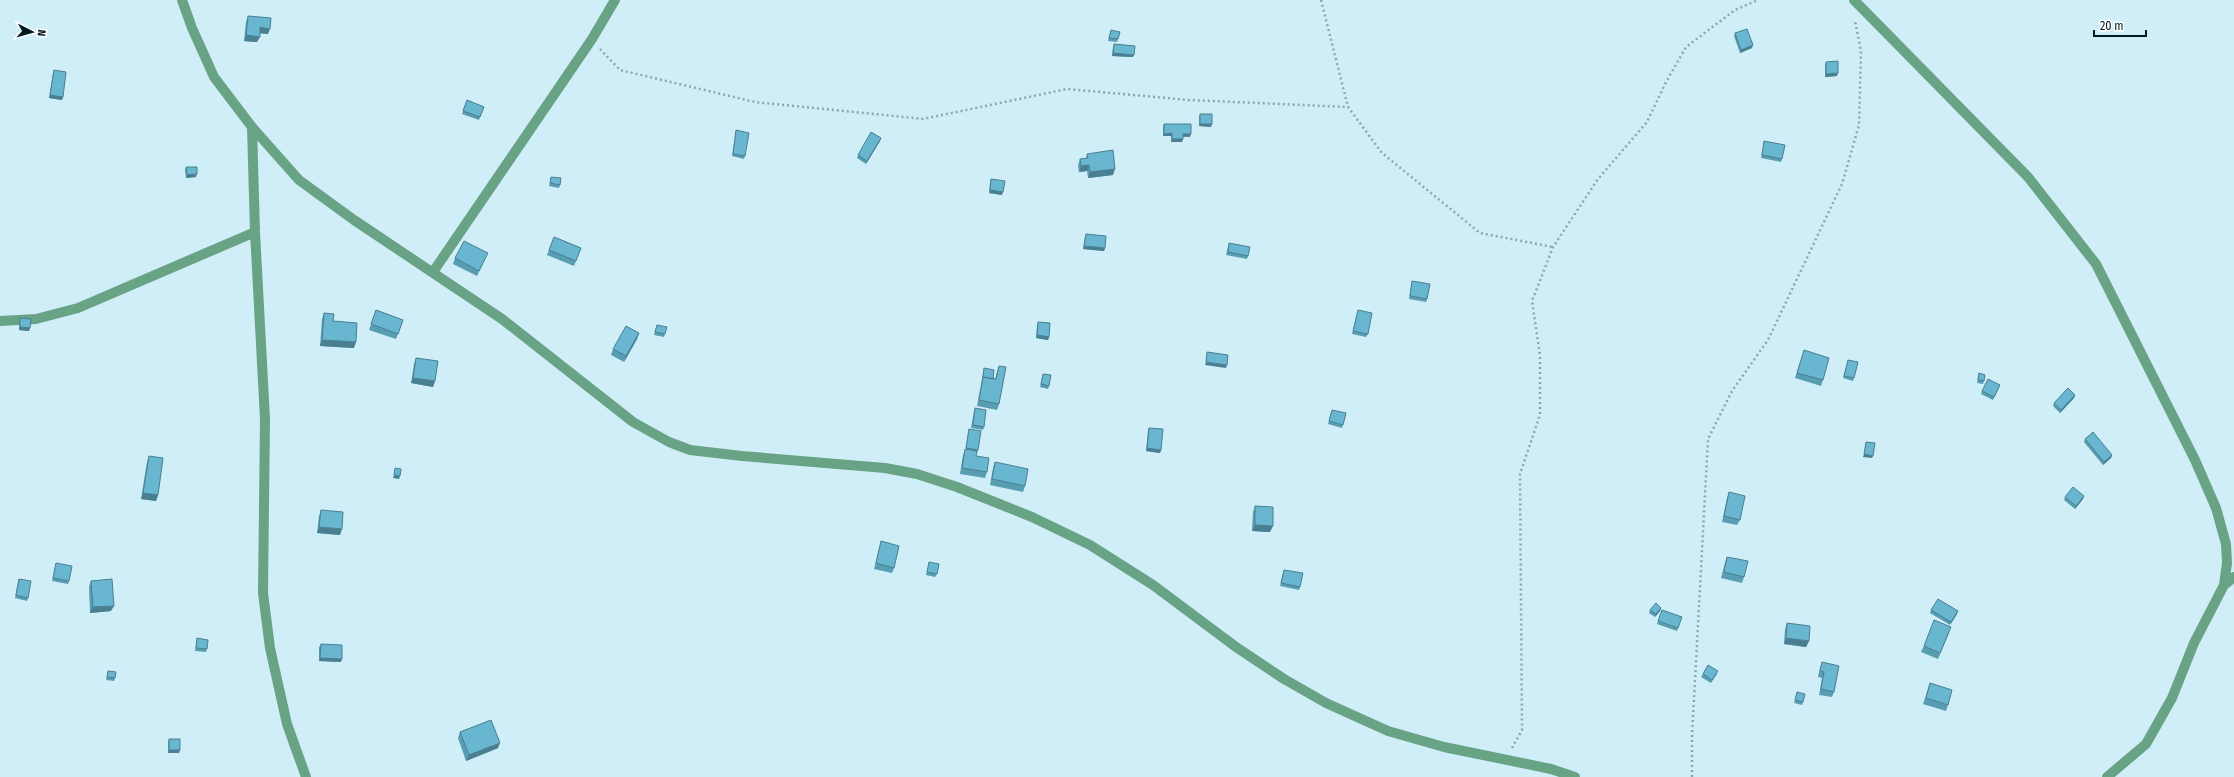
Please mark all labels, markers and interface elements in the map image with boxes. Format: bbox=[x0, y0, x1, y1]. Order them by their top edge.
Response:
north arrow bbox=[12, 12, 52, 52]
scale bar bbox=[2094, 12, 2146, 38]
text: 20 m bbox=[2100, 19, 2124, 33]
text: N bbox=[35, 29, 48, 37]

